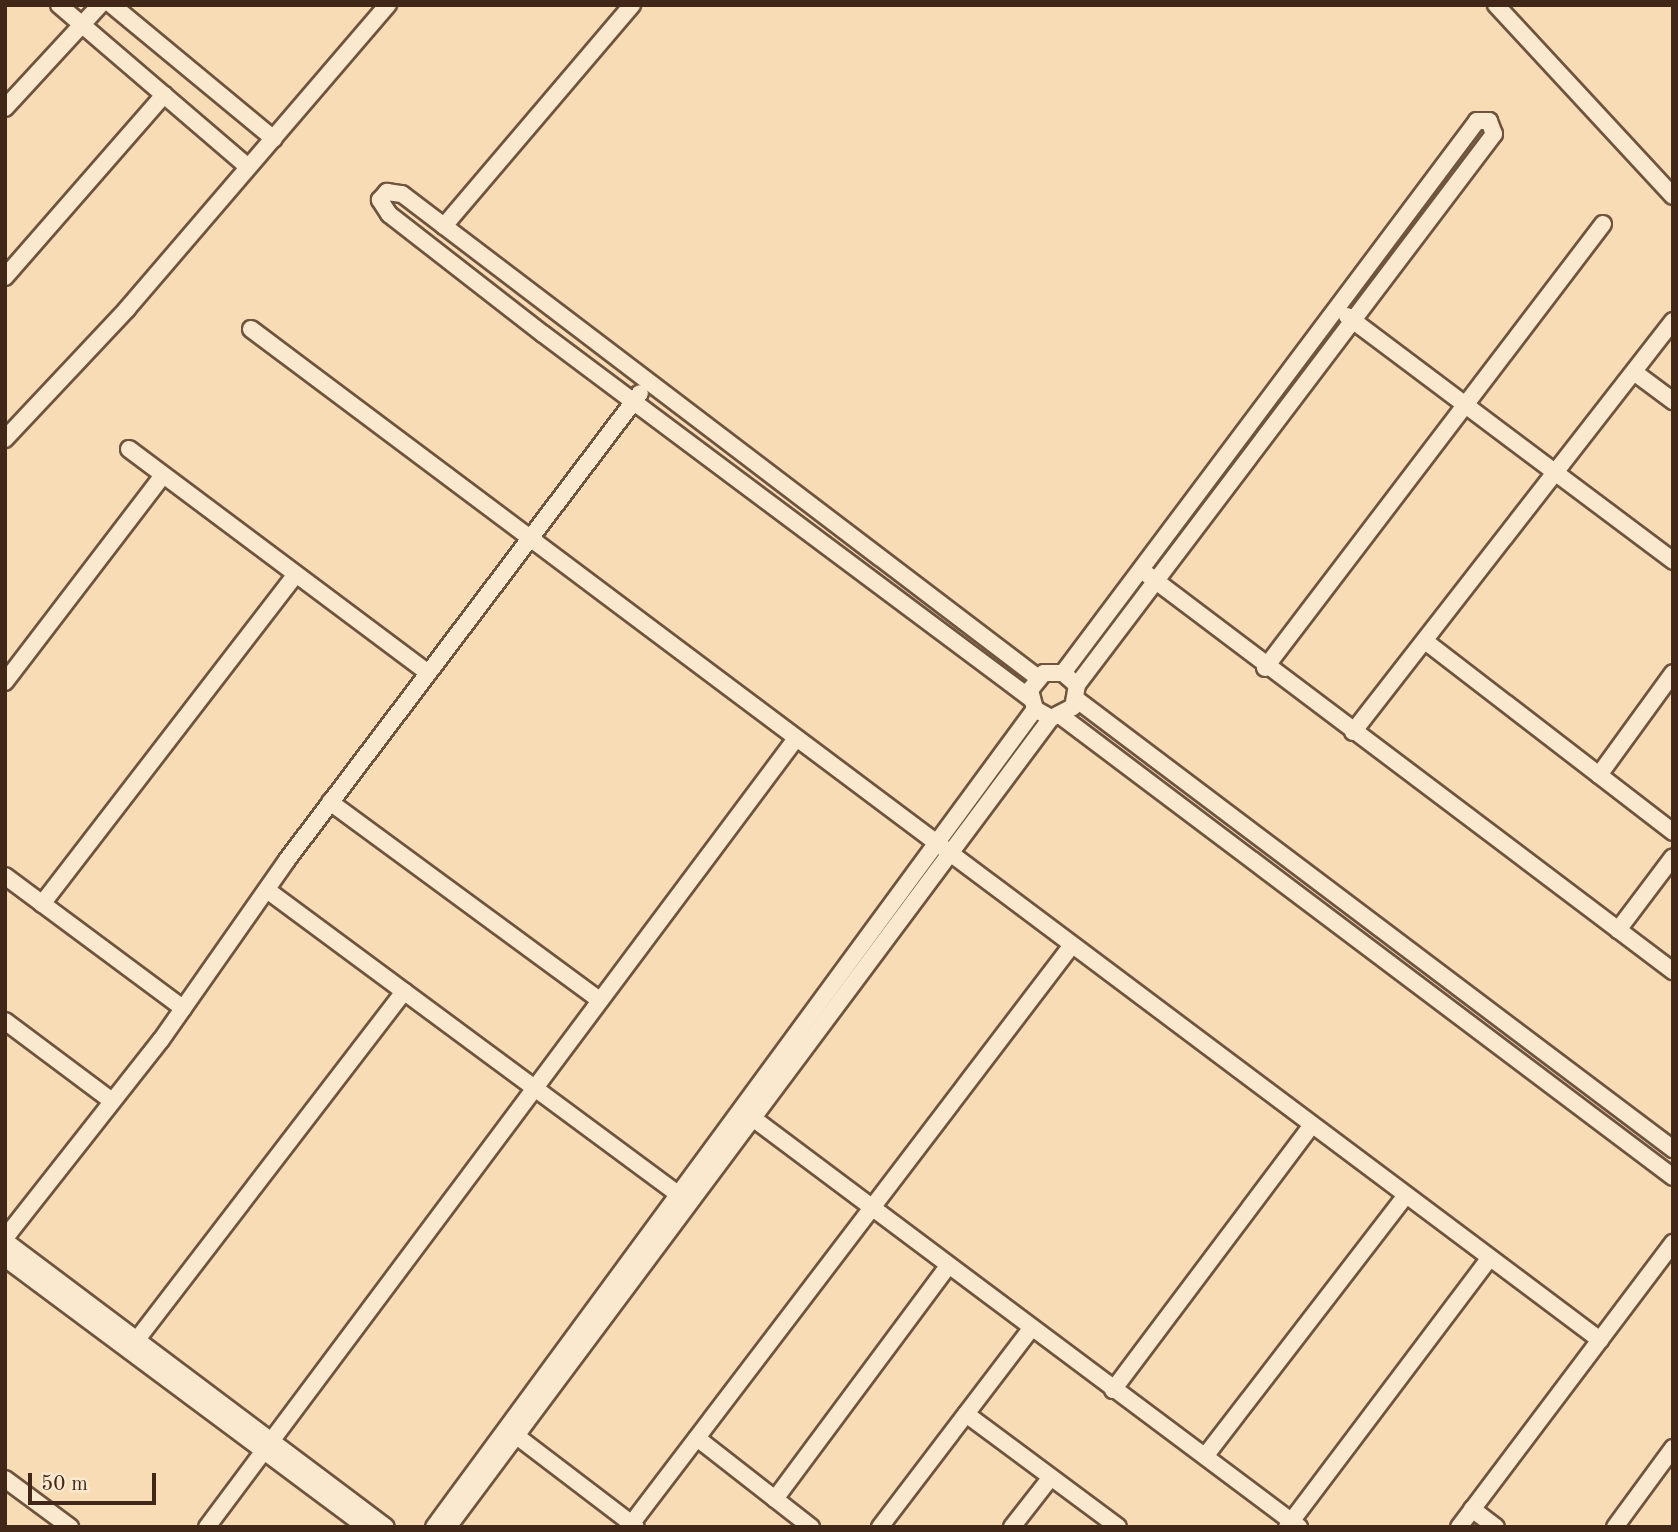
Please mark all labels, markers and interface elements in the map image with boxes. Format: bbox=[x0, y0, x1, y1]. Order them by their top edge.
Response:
scale bar bbox=[32, 1458, 159, 1502]
text: 50 m bbox=[41, 1474, 88, 1495]

